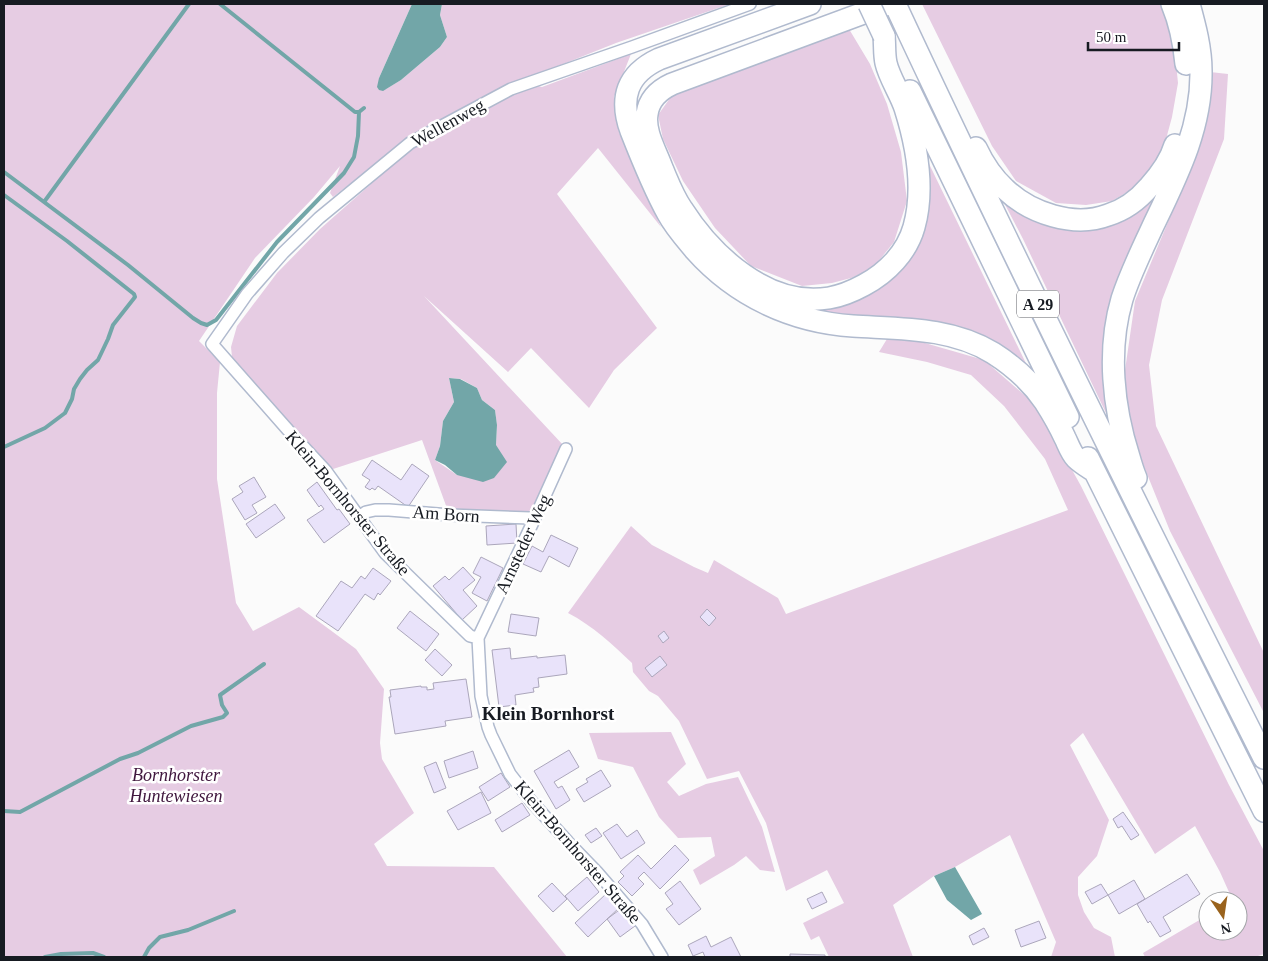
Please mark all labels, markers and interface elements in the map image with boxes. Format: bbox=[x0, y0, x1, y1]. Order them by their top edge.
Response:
scale bar bbox=[1088, 20, 1179, 52]
text: 50 m bbox=[1096, 29, 1127, 45]
street label: Wellenweg bbox=[408, 95, 488, 151]
road number: A 29 bbox=[1017, 290, 1059, 318]
street label: Klein-Bornhorster Straße bbox=[282, 427, 414, 579]
street label: Arnsteder Weg bbox=[491, 491, 555, 597]
street label: Am Born bbox=[412, 502, 480, 526]
district label: Klein Bornhorst bbox=[482, 703, 615, 724]
park label: Bornhorster Huntewiesen bbox=[129, 765, 222, 806]
street label: Klein-Bornhorster Straße bbox=[511, 777, 645, 927]
north arrow bbox=[1198, 891, 1248, 941]
text: N bbox=[1219, 920, 1232, 937]

